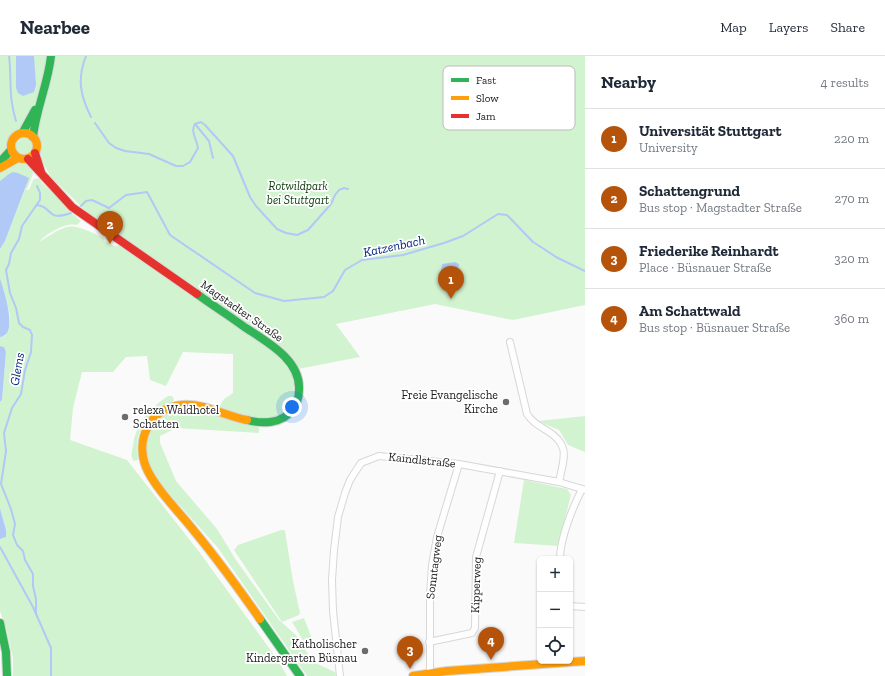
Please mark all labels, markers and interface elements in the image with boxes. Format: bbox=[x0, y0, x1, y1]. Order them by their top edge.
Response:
text: Nearbee bbox=[20, 16, 90, 39]
text: Map bbox=[720, 19, 747, 36]
text: Layers bbox=[769, 19, 808, 36]
text: Share bbox=[830, 19, 865, 36]
legend bbox=[443, 66, 575, 130]
text: Nearby bbox=[601, 72, 656, 92]
text: Fast bbox=[476, 74, 497, 87]
text: 4 results bbox=[821, 75, 869, 90]
text: Slow bbox=[476, 92, 499, 105]
text: Jam bbox=[476, 110, 496, 123]
text: Universität Stuttgart bbox=[639, 122, 782, 140]
text: 1 bbox=[611, 131, 617, 146]
text: 220 m bbox=[834, 131, 869, 146]
text: University bbox=[639, 140, 698, 155]
park label: Rotwildpark bei Stuttgart bbox=[267, 179, 329, 207]
text: Schattengrund bbox=[639, 182, 740, 200]
text: 2 bbox=[611, 191, 617, 206]
text: 270 m bbox=[835, 191, 869, 206]
text: Bus stop · Magstadter Straße bbox=[639, 200, 802, 215]
pin: 2 bbox=[97, 211, 123, 244]
water label: Katzenbach bbox=[362, 232, 427, 260]
text: Friederike Reinhardt bbox=[639, 242, 779, 260]
text: 3 bbox=[611, 251, 617, 266]
text: 320 m bbox=[834, 251, 869, 266]
text: Place · Büsnauer Straße bbox=[639, 260, 771, 275]
pin: 1 bbox=[438, 266, 464, 299]
street label: Magstadter Straße bbox=[198, 277, 286, 345]
text: Am Schattwald bbox=[639, 302, 741, 320]
text: 4 bbox=[610, 311, 618, 326]
text: 360 m bbox=[834, 311, 869, 326]
text: Bus stop · Büsnauer Straße bbox=[639, 320, 790, 335]
water label: Glems bbox=[7, 351, 27, 387]
place label: Freie Evangelische Kirche bbox=[401, 388, 498, 416]
your location bbox=[282, 397, 302, 417]
marker: Freie Evangelische Kirche bbox=[501, 397, 511, 407]
place label: relexa Waldhotel Schatten bbox=[133, 403, 219, 431]
marker: relexa Waldhotel Schatten bbox=[120, 412, 130, 422]
street label: Kaindlstraße bbox=[388, 450, 457, 471]
street label: Sonntagweg bbox=[423, 534, 445, 600]
street label: Kipperweg bbox=[468, 556, 484, 613]
map controls bbox=[537, 556, 573, 664]
button: + bbox=[537, 556, 573, 592]
button: − bbox=[537, 592, 573, 628]
pin: 4 bbox=[478, 627, 504, 660]
button: locate bbox=[537, 628, 573, 664]
pin: 3 bbox=[397, 636, 423, 669]
place label: Katholischer Kindergarten Büsnau bbox=[246, 637, 357, 665]
marker: Katholischer Kindergarten Büsnau bbox=[360, 646, 370, 656]

